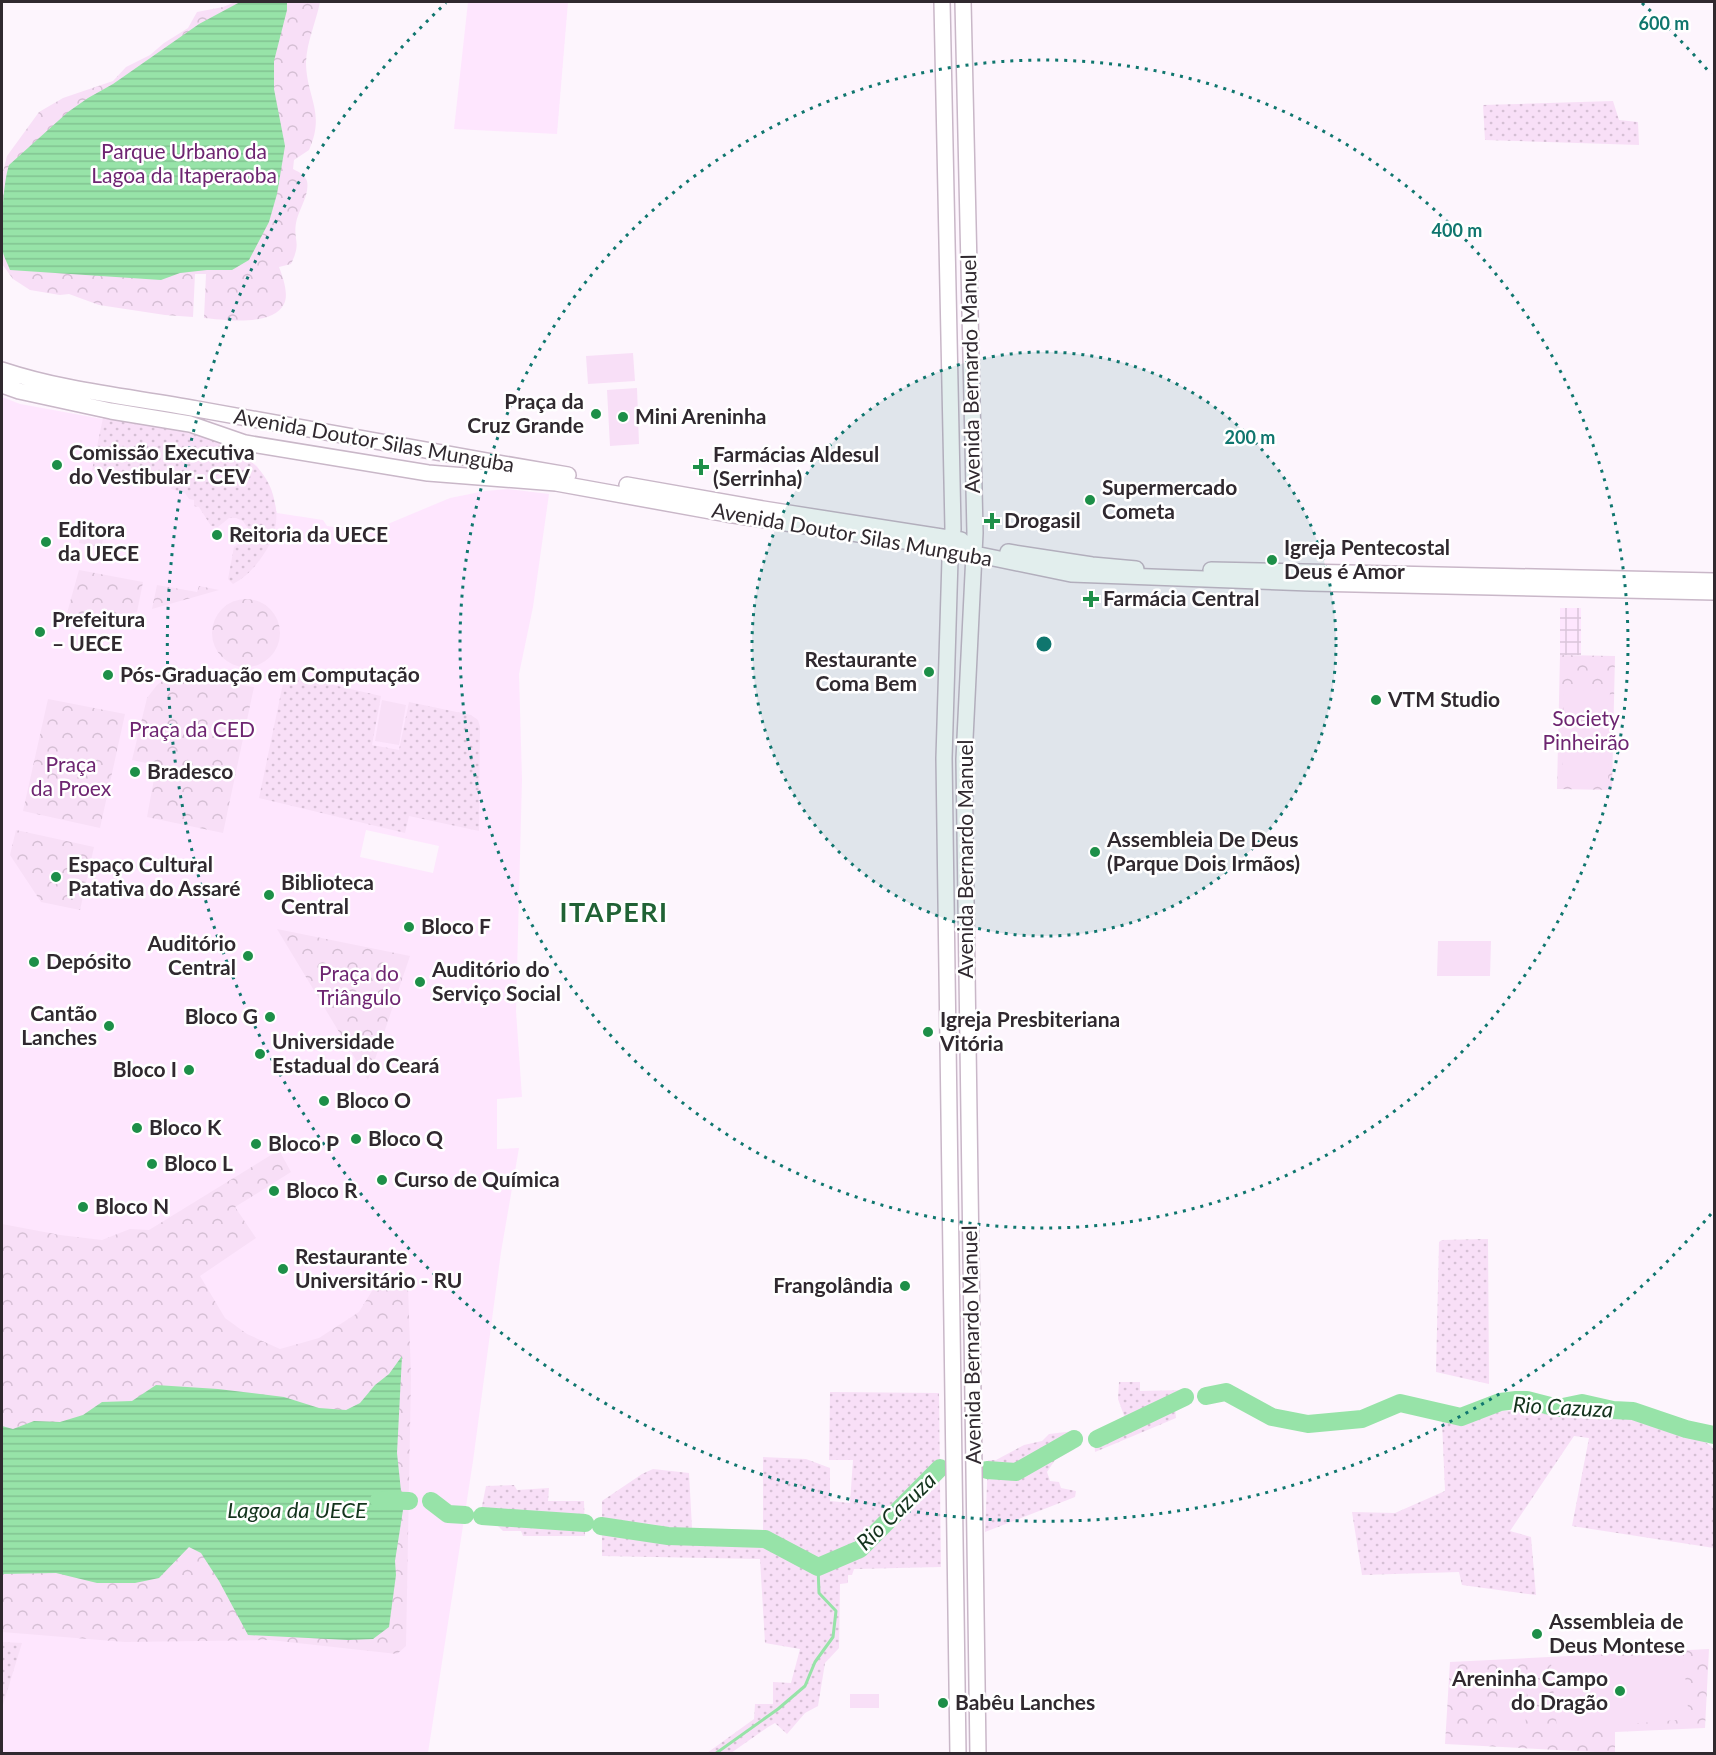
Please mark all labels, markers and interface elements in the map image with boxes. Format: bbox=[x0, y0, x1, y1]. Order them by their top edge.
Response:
text: 600 m bbox=[1639, 12, 1689, 34]
park label: Parque Urbano da Lagoa da Itaperaoba bbox=[91, 138, 277, 187]
text: 400 m bbox=[1432, 219, 1482, 241]
street label: Avenida Bernardo Manuel bbox=[955, 254, 984, 494]
place label: Praça da Cruz Grande bbox=[467, 388, 584, 437]
street label: Avenida Doutor Silas Munguba bbox=[232, 403, 517, 477]
place label: Mini Areninha bbox=[635, 403, 766, 428]
marker: Praça da Cruz Grande bbox=[589, 407, 603, 421]
marker: Mini Areninha bbox=[616, 410, 630, 424]
text: 200 m bbox=[1225, 426, 1275, 448]
place label: Comissão Executiva do Vestibular - CEV bbox=[69, 439, 255, 488]
place label: Farmácias Aldesul (Serrinha) bbox=[713, 441, 879, 490]
marker: Comissão Executiva do Vestibular - CEV bbox=[50, 458, 64, 472]
marker: Farmácias Aldesul (Serrinha) bbox=[694, 460, 708, 474]
place label: Supermercado Cometa bbox=[1102, 474, 1237, 523]
marker: Supermercado Cometa bbox=[1083, 493, 1097, 507]
street label: Avenida Doutor Silas Munguba bbox=[710, 497, 995, 571]
place label: Drogasil bbox=[1004, 507, 1081, 532]
marker: Drogasil bbox=[985, 514, 999, 528]
place label: Editora da UECE bbox=[58, 516, 139, 565]
place label: Reitoria da UECE bbox=[229, 521, 388, 546]
marker: Reitoria da UECE bbox=[210, 528, 224, 542]
place label: Igreja Pentecostal Deus é Amor bbox=[1284, 534, 1450, 583]
marker: Editora da UECE bbox=[39, 535, 53, 549]
marker: Igreja Pentecostal Deus é Amor bbox=[1265, 553, 1279, 567]
place label: Farmácia Central bbox=[1103, 585, 1259, 610]
marker: Farmácia Central bbox=[1084, 592, 1098, 606]
place label: Prefeitura – UECE bbox=[52, 606, 145, 655]
marker: Prefeitura – UECE bbox=[33, 625, 47, 639]
centre of rings bbox=[1034, 634, 1054, 654]
place label: Restaurante Coma Bem bbox=[804, 646, 917, 695]
place label: Pós-Graduação em Computação bbox=[120, 661, 420, 686]
marker: Restaurante Coma Bem bbox=[922, 665, 936, 679]
marker: Pós-Graduação em Computação bbox=[101, 668, 115, 682]
place label: VTM Studio bbox=[1387, 686, 1500, 711]
marker: VTM Studio bbox=[1369, 693, 1383, 707]
park label: Society Pinheirão bbox=[1543, 705, 1630, 754]
park label: Praça da CED bbox=[129, 716, 255, 741]
street label: Avenida Bernardo Manuel bbox=[952, 739, 977, 979]
park label: Praça da Proex bbox=[31, 751, 112, 800]
place label: Bradesco bbox=[147, 758, 233, 783]
marker: Bradesco bbox=[128, 765, 142, 779]
place label: Assembleia De Deus (Parque Dois Irmãos) bbox=[1106, 826, 1300, 875]
marker: Assembleia De Deus (Parque Dois Irmãos) bbox=[1088, 845, 1102, 859]
place label: Espaço Cultural Patativa do Assaré bbox=[68, 851, 240, 900]
place label: Biblioteca Central bbox=[281, 869, 374, 918]
marker: Espaço Cultural Patativa do Assaré bbox=[49, 870, 63, 884]
marker: Biblioteca Central bbox=[262, 888, 276, 902]
district label: ITAPERI bbox=[559, 895, 669, 928]
place label: Bloco F bbox=[421, 913, 491, 938]
marker: Bloco F bbox=[402, 920, 416, 934]
place label: Auditório Central bbox=[147, 930, 236, 979]
place label: Depósito bbox=[46, 948, 131, 973]
marker: Auditório Central bbox=[241, 949, 255, 963]
marker: Depósito bbox=[27, 955, 41, 969]
place label: Auditório do Serviço Social bbox=[431, 956, 561, 1005]
park label: Praça do Triângulo bbox=[317, 960, 401, 1009]
marker: Auditório do Serviço Social bbox=[413, 975, 427, 989]
place label: Cantão Lanches bbox=[21, 1000, 97, 1049]
place label: Bloco G bbox=[185, 1003, 258, 1028]
place label: Igreja Presbiteriana Vitória bbox=[939, 1006, 1120, 1055]
marker: Bloco G bbox=[263, 1010, 277, 1024]
marker: Cantão Lanches bbox=[102, 1019, 116, 1033]
marker: Igreja Presbiteriana Vitória bbox=[921, 1025, 935, 1039]
place label: Universidade Estadual do Ceará bbox=[272, 1028, 439, 1077]
marker: Universidade Estadual do Ceará bbox=[253, 1047, 267, 1061]
place label: Bloco I bbox=[113, 1056, 177, 1081]
marker: Bloco I bbox=[182, 1063, 196, 1077]
place label: Bloco O bbox=[336, 1087, 411, 1112]
marker: Bloco O bbox=[317, 1094, 331, 1108]
place label: Bloco K bbox=[149, 1114, 222, 1139]
marker: Bloco K bbox=[130, 1121, 144, 1135]
place label: Bloco Q bbox=[368, 1125, 443, 1150]
place label: Bloco P bbox=[268, 1130, 339, 1155]
marker: Bloco Q bbox=[349, 1132, 363, 1146]
marker: Bloco P bbox=[249, 1137, 263, 1151]
place label: Bloco L bbox=[164, 1150, 233, 1175]
marker: Bloco L bbox=[145, 1157, 159, 1171]
place label: Curso de Química bbox=[394, 1166, 560, 1191]
marker: Curso de Química bbox=[375, 1173, 389, 1187]
place label: Bloco R bbox=[286, 1177, 358, 1202]
marker: Bloco R bbox=[267, 1184, 281, 1198]
place label: Bloco N bbox=[95, 1193, 169, 1218]
marker: Bloco N bbox=[76, 1200, 90, 1214]
street label: Avenida Bernardo Manuel bbox=[956, 1225, 985, 1465]
place label: Restaurante Universitário - RU bbox=[295, 1243, 462, 1292]
marker: Restaurante Universitário - RU bbox=[276, 1262, 290, 1276]
place label: Frangolândia bbox=[773, 1272, 893, 1297]
marker: Frangolândia bbox=[898, 1279, 912, 1293]
water label: Rio Cazuza bbox=[1512, 1390, 1614, 1423]
water label: Rio Cazuza bbox=[850, 1466, 941, 1555]
water label: Lagoa da UECE bbox=[227, 1496, 367, 1523]
place label: Assembleia de Deus Montese bbox=[1548, 1608, 1685, 1657]
marker: Assembleia de Deus Montese bbox=[1530, 1627, 1544, 1641]
place label: Areninha Campo do Dragão bbox=[1451, 1665, 1608, 1714]
marker: Areninha Campo do Dragão bbox=[1613, 1684, 1627, 1698]
place label: Babêu Lanches bbox=[955, 1689, 1095, 1714]
marker: Babêu Lanches bbox=[936, 1696, 950, 1710]

